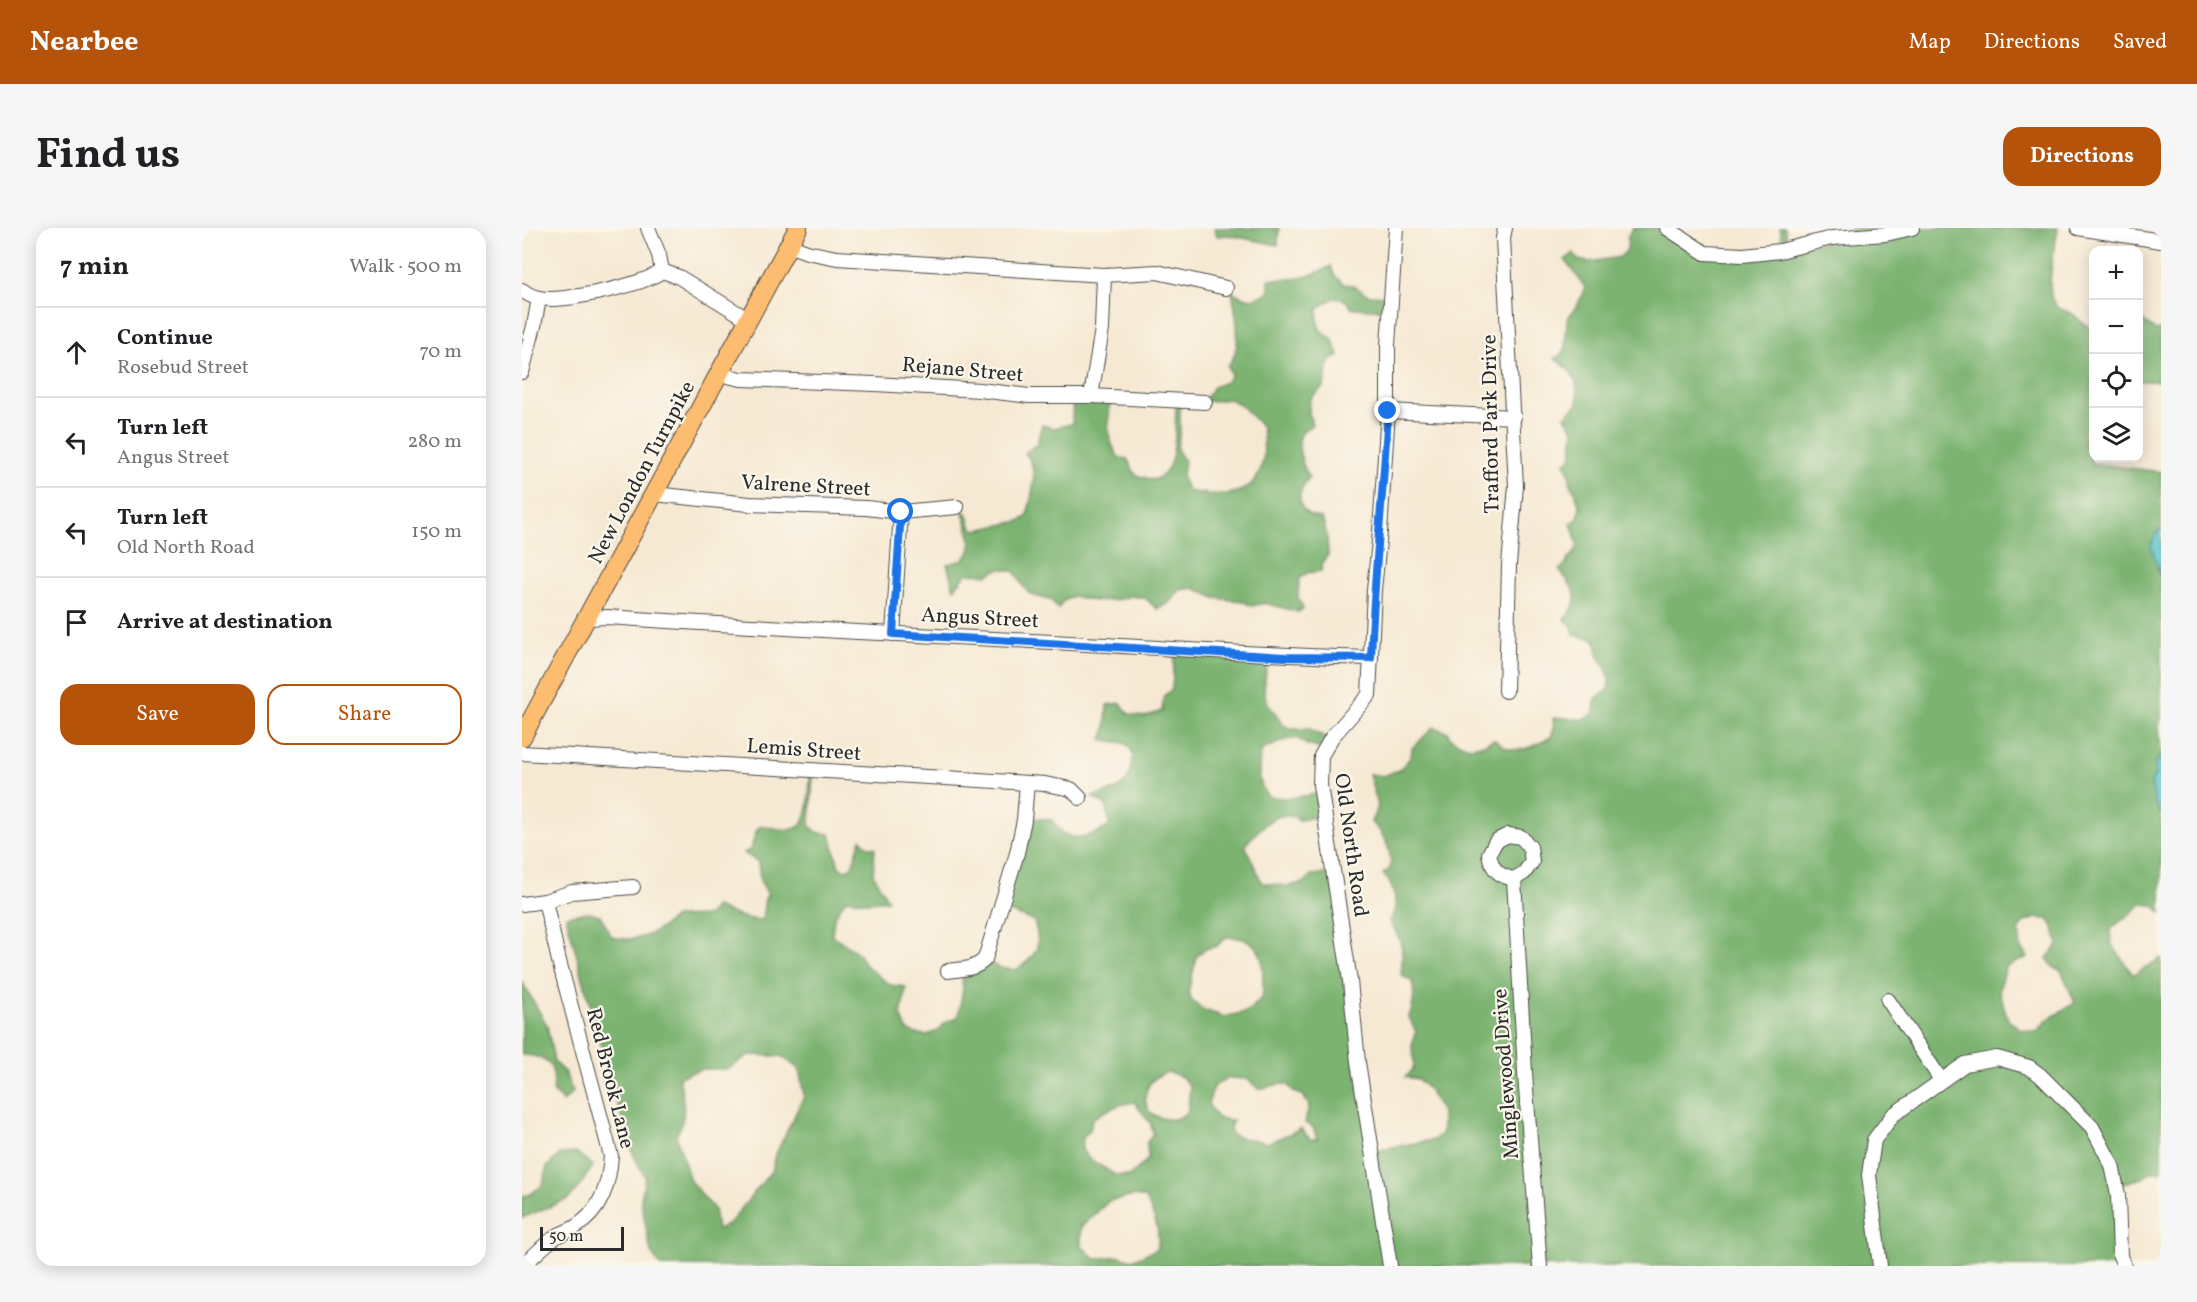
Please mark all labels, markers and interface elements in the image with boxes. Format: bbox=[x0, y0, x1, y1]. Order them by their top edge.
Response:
text: Nearbee bbox=[30, 23, 139, 62]
text: Map bbox=[1909, 28, 1951, 57]
text: Directions bbox=[1984, 28, 2080, 57]
text: Saved bbox=[2113, 28, 2167, 57]
text: Find us bbox=[36, 127, 180, 186]
button: Directions bbox=[2003, 127, 2161, 186]
map controls bbox=[2089, 246, 2143, 462]
button: + bbox=[2089, 246, 2143, 300]
text: 7 min bbox=[60, 249, 129, 285]
text: Walk · 500 m bbox=[349, 253, 462, 281]
button: − bbox=[2089, 300, 2143, 354]
text: Continue bbox=[117, 323, 213, 354]
street label: Trafford Park Drive bbox=[1475, 334, 1508, 514]
icon: ahead bbox=[60, 336, 93, 369]
text: 70 m bbox=[419, 338, 462, 366]
street label: Rejane Street bbox=[901, 351, 1025, 390]
text: Rosebud Street bbox=[117, 354, 249, 382]
button: locate bbox=[2089, 354, 2143, 408]
street label: New London Turnpike bbox=[582, 376, 703, 569]
route end bbox=[1374, 397, 1400, 423]
button: layers bbox=[2089, 408, 2143, 462]
text: Turn left bbox=[117, 413, 208, 444]
icon: left bbox=[60, 426, 93, 459]
text: 280 m bbox=[407, 428, 462, 456]
text: Angus Street bbox=[117, 444, 230, 472]
street label: Valrene Street bbox=[740, 469, 871, 504]
route start bbox=[887, 498, 913, 524]
text: Turn left bbox=[117, 503, 208, 534]
icon: left bbox=[60, 516, 93, 549]
text: 150 m bbox=[411, 518, 462, 546]
text: Old North Road bbox=[117, 534, 255, 562]
street label: Angus Street bbox=[920, 601, 1040, 636]
icon: arrive bbox=[60, 606, 93, 639]
text: Arrive at destination bbox=[117, 607, 333, 638]
button: Save bbox=[60, 684, 255, 745]
button: Share bbox=[267, 684, 462, 745]
street label: Lemis Street bbox=[746, 732, 862, 769]
street label: Old North Road bbox=[1326, 772, 1375, 919]
street label: Minglewood Drive bbox=[1486, 988, 1527, 1160]
street label: Red Brook Lane bbox=[578, 1005, 641, 1152]
scale bar bbox=[540, 1224, 624, 1252]
text: 50 m bbox=[549, 1226, 583, 1248]

